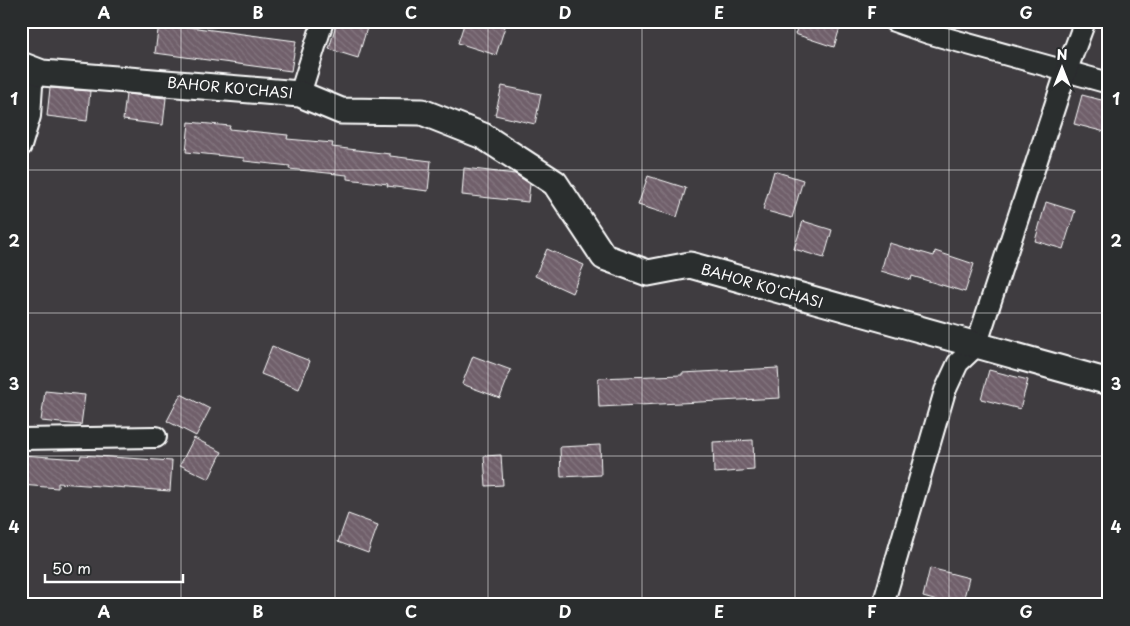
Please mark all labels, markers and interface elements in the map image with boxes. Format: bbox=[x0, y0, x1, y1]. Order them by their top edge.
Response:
text: A bbox=[98, 0, 111, 24]
text: B bbox=[253, 0, 264, 24]
text: C bbox=[405, 0, 417, 24]
text: D bbox=[559, 0, 571, 24]
text: E bbox=[714, 0, 724, 24]
text: F bbox=[867, 0, 877, 24]
text: G bbox=[1019, 0, 1033, 24]
north arrow bbox=[1038, 42, 1088, 92]
text: N bbox=[1056, 44, 1068, 65]
street label: BAHOR KO'CHASI bbox=[166, 72, 294, 103]
text: 1 bbox=[10, 86, 18, 110]
text: 1 bbox=[1112, 86, 1120, 110]
text: 2 bbox=[8, 228, 20, 252]
text: 2 bbox=[1110, 228, 1122, 252]
street label: BAHOR KO'CHASI bbox=[699, 258, 826, 313]
text: 3 bbox=[9, 371, 19, 395]
text: 3 bbox=[1111, 371, 1121, 395]
text: 4 bbox=[9, 514, 20, 538]
text: 4 bbox=[1111, 514, 1122, 538]
scale bar bbox=[45, 551, 182, 583]
text: 50 m bbox=[52, 556, 91, 579]
text: A bbox=[98, 599, 111, 623]
text: B bbox=[253, 599, 264, 623]
text: C bbox=[405, 599, 417, 623]
text: D bbox=[559, 599, 571, 623]
text: E bbox=[714, 599, 724, 623]
text: F bbox=[867, 599, 877, 623]
text: G bbox=[1019, 599, 1033, 623]

